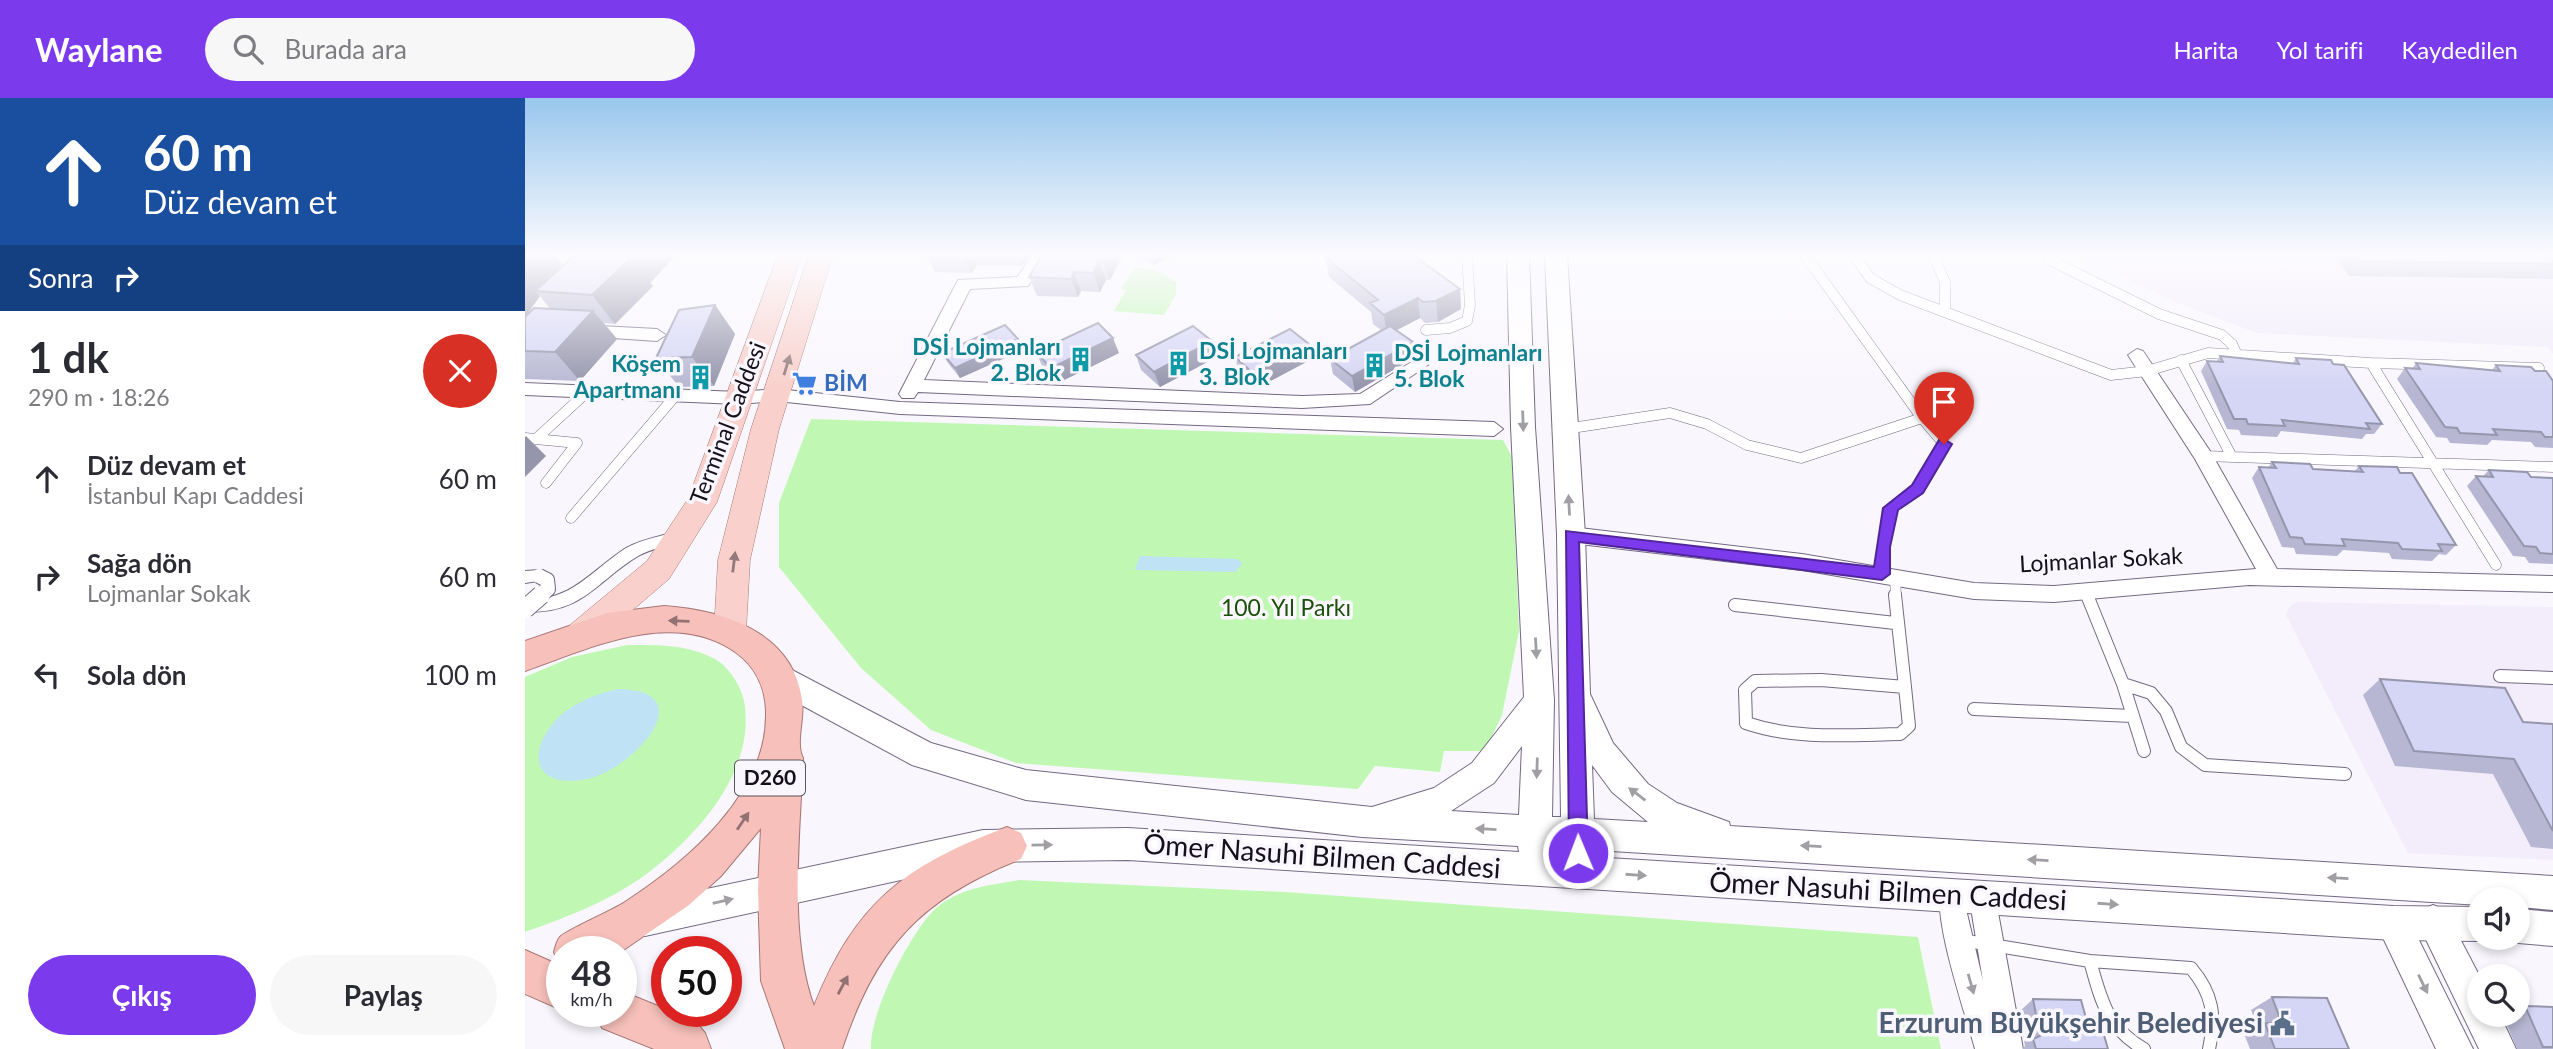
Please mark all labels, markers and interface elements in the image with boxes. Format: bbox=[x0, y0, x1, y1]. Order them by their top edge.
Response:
search box bbox=[205, 18, 695, 81]
text: Waylane bbox=[35, 29, 163, 69]
icon: search bbox=[229, 30, 267, 68]
text: Burada ara bbox=[285, 33, 407, 65]
text: Harita bbox=[2174, 35, 2238, 64]
text: Yol tarifi bbox=[2276, 35, 2363, 64]
text: Kaydedilen bbox=[2401, 35, 2518, 64]
text: 60 m bbox=[143, 123, 253, 181]
icon: ahead bbox=[28, 126, 119, 217]
text: Düz devam et bbox=[143, 182, 337, 221]
icon: right bbox=[107, 259, 145, 297]
text: Sonra bbox=[28, 262, 93, 294]
text: 1 dk bbox=[28, 332, 109, 382]
place label: DSİ Lojmanları 2. Blok bbox=[912, 332, 1062, 386]
button: close bbox=[423, 334, 497, 408]
place label: DSİ Lojmanları 3. Blok bbox=[1199, 336, 1348, 390]
street label: Terminal Caddesi bbox=[683, 338, 771, 508]
place label: DSİ Lojmanları 5. Blok bbox=[1394, 338, 1543, 392]
building icon: DSİ Lojmanları 2. Blok bbox=[1067, 346, 1095, 374]
place label: Köşem Apartmanı bbox=[572, 349, 681, 403]
building icon: DSİ Lojmanları 3. Blok bbox=[1165, 350, 1193, 378]
building icon: DSİ Lojmanları 5. Blok bbox=[1360, 352, 1388, 380]
one-way arrow bbox=[782, 354, 793, 375]
building icon: Köşem Apartmanı bbox=[687, 363, 715, 391]
place label: BİM bbox=[824, 368, 868, 396]
supermarket icon: BİM bbox=[790, 369, 818, 397]
pin bbox=[1914, 372, 1974, 444]
text: 290 m · 18:26 bbox=[28, 383, 170, 411]
icon: arrive bbox=[1925, 383, 1963, 421]
one-way arrow bbox=[1518, 410, 1529, 432]
text: Düz devam et bbox=[87, 449, 246, 481]
icon: ahead bbox=[28, 460, 66, 498]
text: 60 m bbox=[439, 463, 497, 495]
text: İstanbul Kapı Caddesi bbox=[87, 481, 304, 509]
one-way arrow bbox=[1564, 494, 1575, 516]
street label: Lojmanlar Sokak bbox=[2019, 541, 2184, 577]
text: Sağa dön bbox=[87, 547, 192, 579]
one-way arrow bbox=[729, 551, 740, 573]
icon: right bbox=[28, 558, 66, 596]
text: 60 m bbox=[439, 561, 497, 593]
text: Lojmanlar Sokak bbox=[87, 579, 251, 607]
park label: 100. Yıl Parkı bbox=[1221, 593, 1351, 621]
one-way arrow bbox=[668, 616, 690, 627]
one-way arrow bbox=[1531, 637, 1542, 659]
icon: left bbox=[28, 656, 66, 694]
text: Sola dön bbox=[87, 659, 187, 691]
text: 100 m bbox=[424, 659, 497, 691]
one-way arrow bbox=[1532, 757, 1543, 779]
road number: D260 bbox=[735, 760, 805, 796]
one-way arrow bbox=[1628, 786, 1646, 801]
one-way arrow bbox=[736, 812, 750, 830]
position arrow bbox=[1541, 816, 1615, 890]
one-way arrow bbox=[1474, 823, 1496, 834]
street label: Ömer Nasuhi Bilmen Caddesi bbox=[1142, 826, 1502, 884]
one-way arrow bbox=[1032, 839, 1054, 851]
one-way arrow bbox=[1800, 841, 1822, 852]
one-way arrow bbox=[2027, 854, 2049, 865]
street label: Ömer Nasuhi Bilmen Caddesi bbox=[1708, 864, 2068, 916]
one-way arrow bbox=[1626, 870, 1648, 881]
one-way arrow bbox=[2327, 873, 2349, 884]
map controls bbox=[2467, 887, 2530, 1027]
button: sound bbox=[2467, 887, 2530, 950]
one-way arrow bbox=[712, 895, 734, 906]
one-way arrow bbox=[2097, 899, 2119, 910]
speed limit sign: 50 bbox=[651, 936, 742, 1027]
text: 48 bbox=[571, 951, 612, 993]
button: Çıkış bbox=[28, 955, 256, 1035]
button: Paylaş bbox=[270, 955, 497, 1035]
button: search bbox=[2467, 964, 2530, 1027]
one-way arrow bbox=[1966, 973, 1976, 994]
one-way arrow bbox=[2417, 974, 2428, 994]
one-way arrow bbox=[838, 975, 849, 995]
text: km/h bbox=[570, 988, 613, 1010]
place label: Erzurum Büyükşehir Belediyesi bbox=[1878, 1005, 2263, 1039]
public building icon: Erzurum Büyükşehir Belediyesi bbox=[2269, 1009, 2297, 1037]

